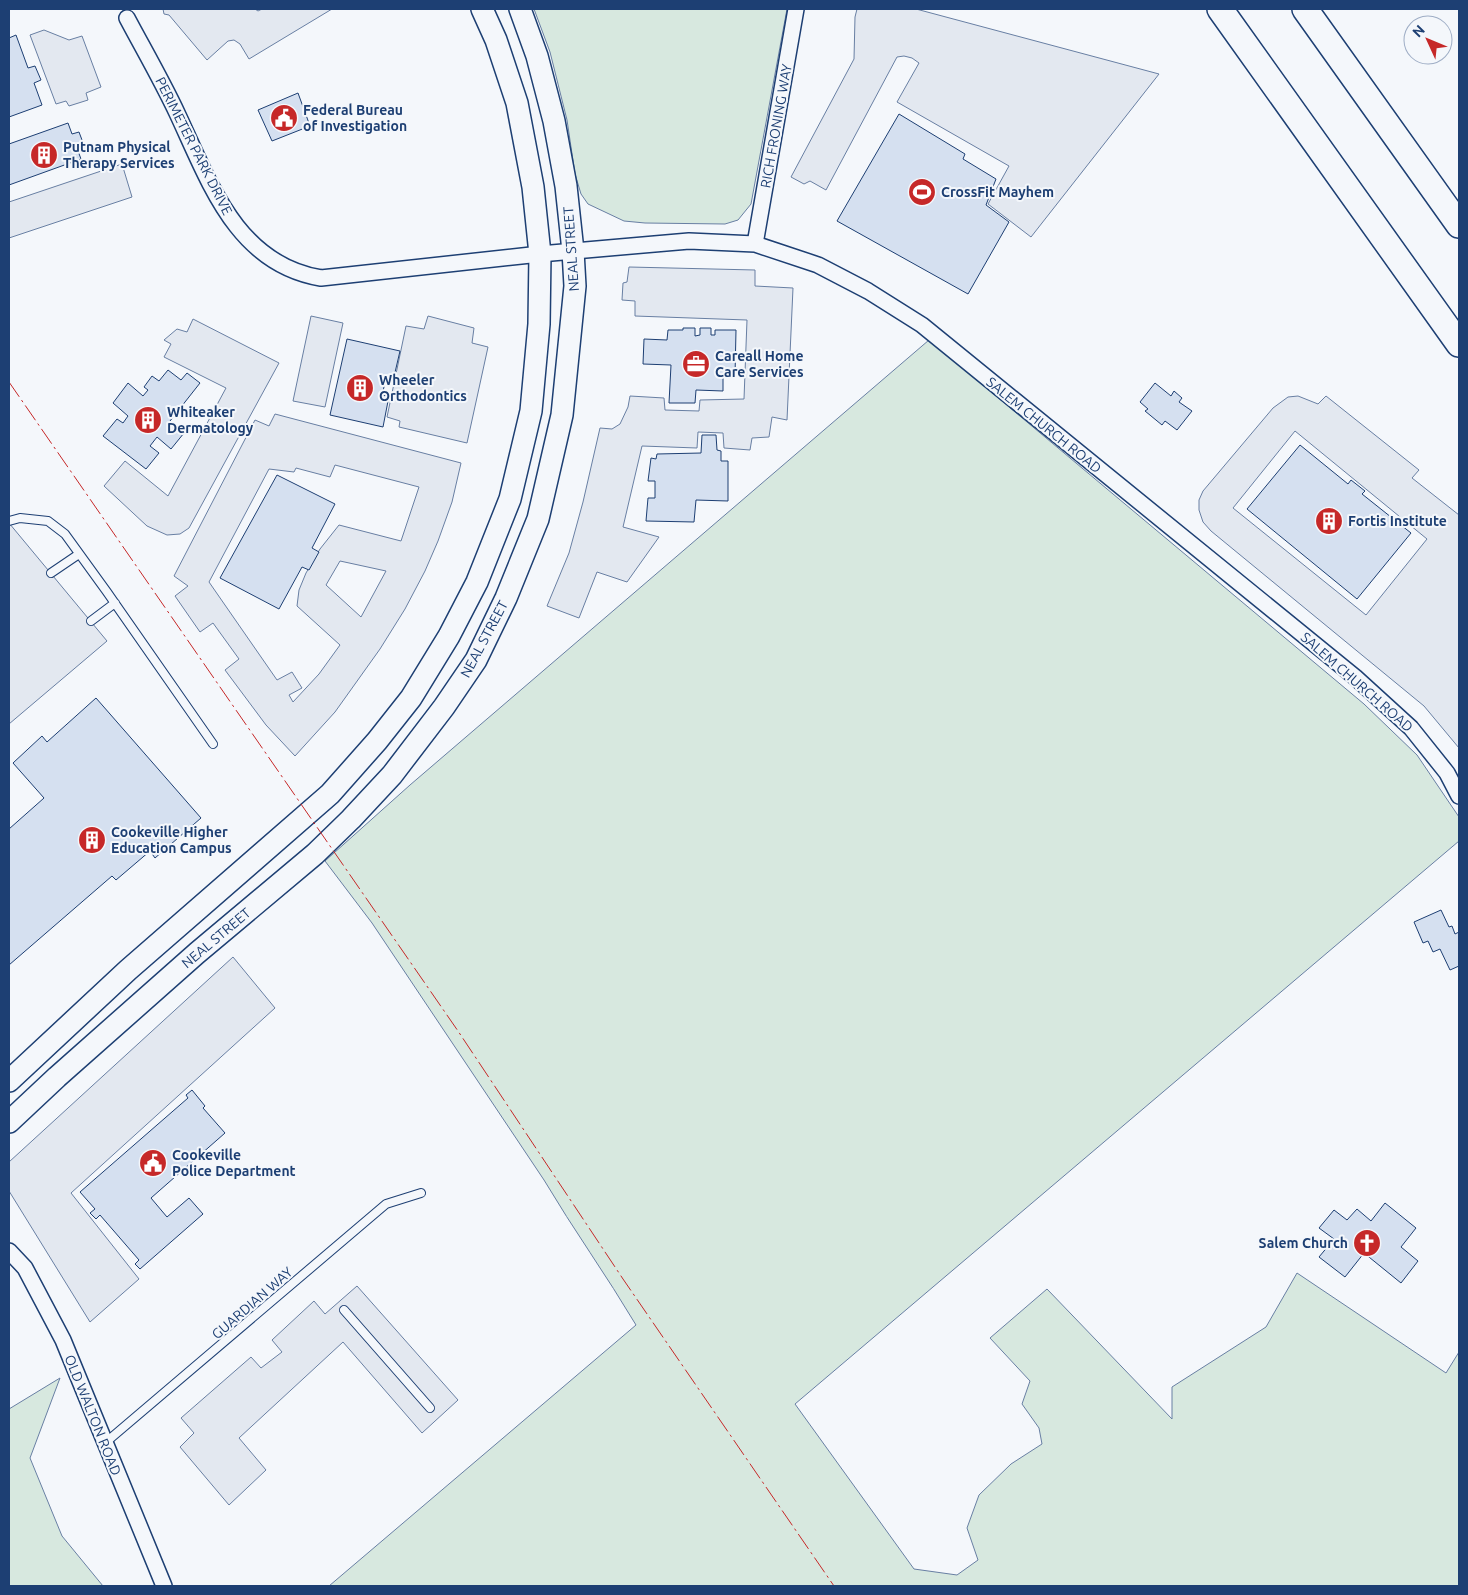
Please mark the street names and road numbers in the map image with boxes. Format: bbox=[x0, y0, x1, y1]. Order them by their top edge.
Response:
street label: RICH FRONING WAY bbox=[757, 63, 795, 189]
street label: PERIMETER PARK DRIVE bbox=[152, 74, 236, 218]
street label: NEAL STREET bbox=[560, 206, 582, 292]
street label: SALEM CHURCH ROAD bbox=[983, 374, 1105, 476]
street label: NEAL STREET bbox=[457, 598, 511, 680]
street label: SALEM CHURCH ROAD bbox=[1298, 629, 1416, 735]
street label: NEAL STREET bbox=[178, 904, 254, 971]
street label: GUARDIAN WAY bbox=[208, 1264, 296, 1342]
street label: OLD WALTON ROAD bbox=[61, 1352, 125, 1478]

